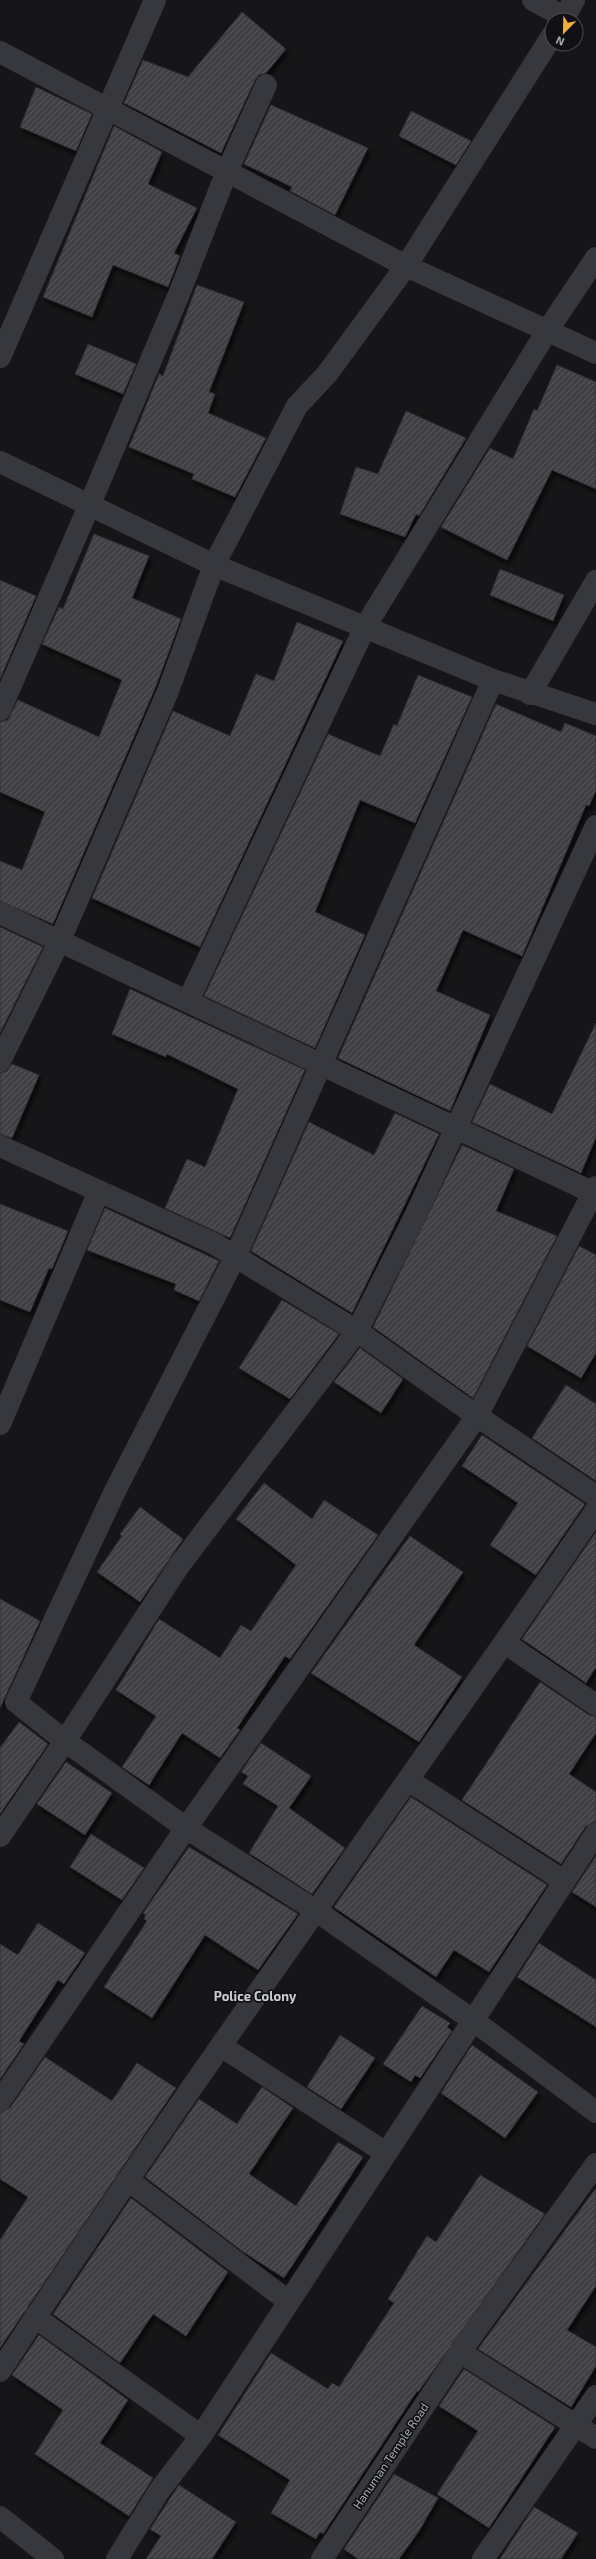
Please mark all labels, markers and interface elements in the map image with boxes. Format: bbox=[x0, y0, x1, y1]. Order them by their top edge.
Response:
north arrow bbox=[544, 12, 584, 52]
text: N bbox=[554, 34, 566, 49]
district label: Police Colony bbox=[214, 1988, 297, 2004]
street label: Hanuman Temple Road bbox=[349, 2400, 431, 2511]

